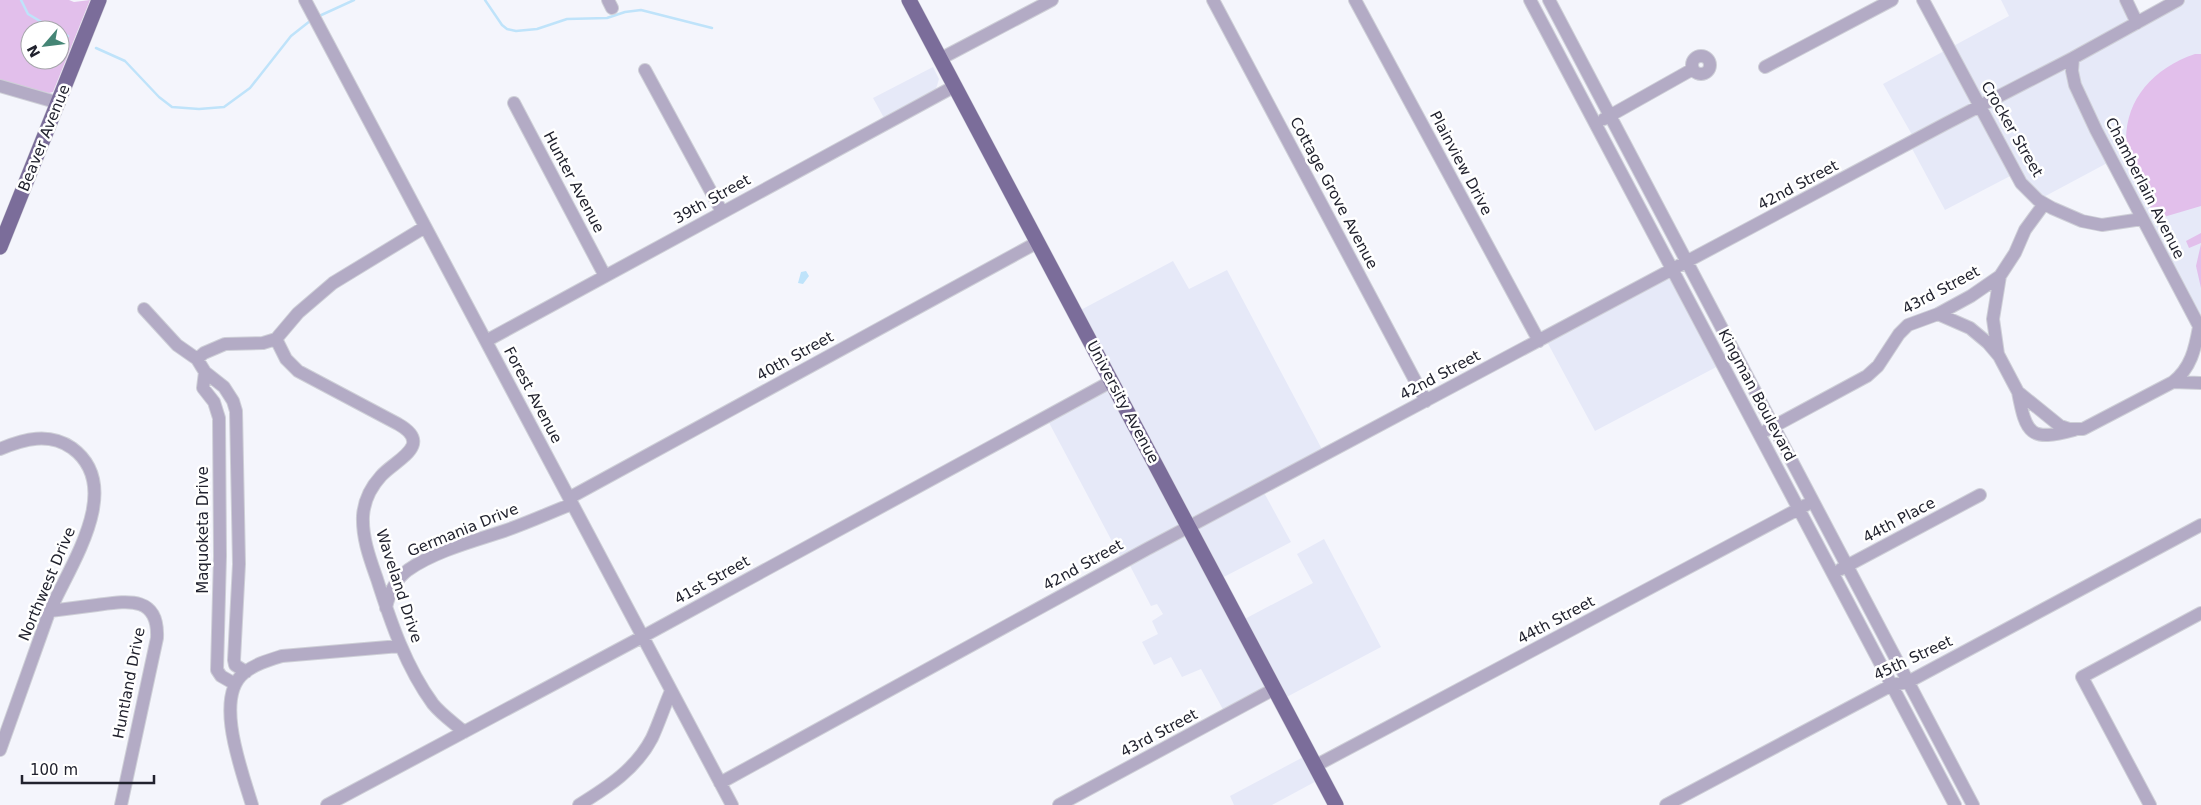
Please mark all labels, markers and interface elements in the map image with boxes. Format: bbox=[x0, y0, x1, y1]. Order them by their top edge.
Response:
north arrow bbox=[20, 20, 70, 70]
text: N bbox=[24, 42, 43, 60]
street label: Crocker Street bbox=[1977, 78, 2047, 180]
street label: Beaver Avenue bbox=[14, 82, 74, 194]
street label: Plainview Drive bbox=[1426, 108, 1496, 218]
street label: Cottage Grove Avenue bbox=[1286, 114, 1382, 272]
street label: Chamberlain Avenue bbox=[2102, 114, 2188, 262]
street label: Hunter Avenue bbox=[540, 128, 608, 236]
street label: 42nd Street bbox=[1755, 156, 1841, 214]
street label: 39th Street bbox=[671, 171, 754, 227]
street label: 43rd Street bbox=[1899, 262, 1983, 318]
street label: Kingman Boulevard bbox=[1715, 326, 1799, 464]
street label: 40th Street bbox=[754, 328, 837, 384]
street label: University Avenue bbox=[1083, 338, 1163, 466]
street label: Forest Avenue bbox=[500, 344, 566, 446]
street label: 42nd Street bbox=[1397, 346, 1483, 404]
street label: Maquoketa Drive bbox=[194, 466, 212, 594]
street label: 44th Place bbox=[1860, 493, 1938, 547]
street label: Germania Drive bbox=[405, 500, 521, 560]
street label: Northwest Drive bbox=[15, 524, 79, 644]
street label: Waveland Drive bbox=[372, 527, 426, 645]
street label: 42nd Street bbox=[1040, 536, 1126, 594]
street label: 41st Street bbox=[671, 552, 753, 608]
street label: 44th Street bbox=[1514, 592, 1598, 648]
street label: Huntland Drive bbox=[109, 626, 149, 740]
street label: 45th Street bbox=[1871, 632, 1955, 684]
street label: 43rd Street bbox=[1117, 705, 1201, 761]
scale bar bbox=[22, 752, 155, 784]
text: 100 m bbox=[30, 761, 78, 779]

